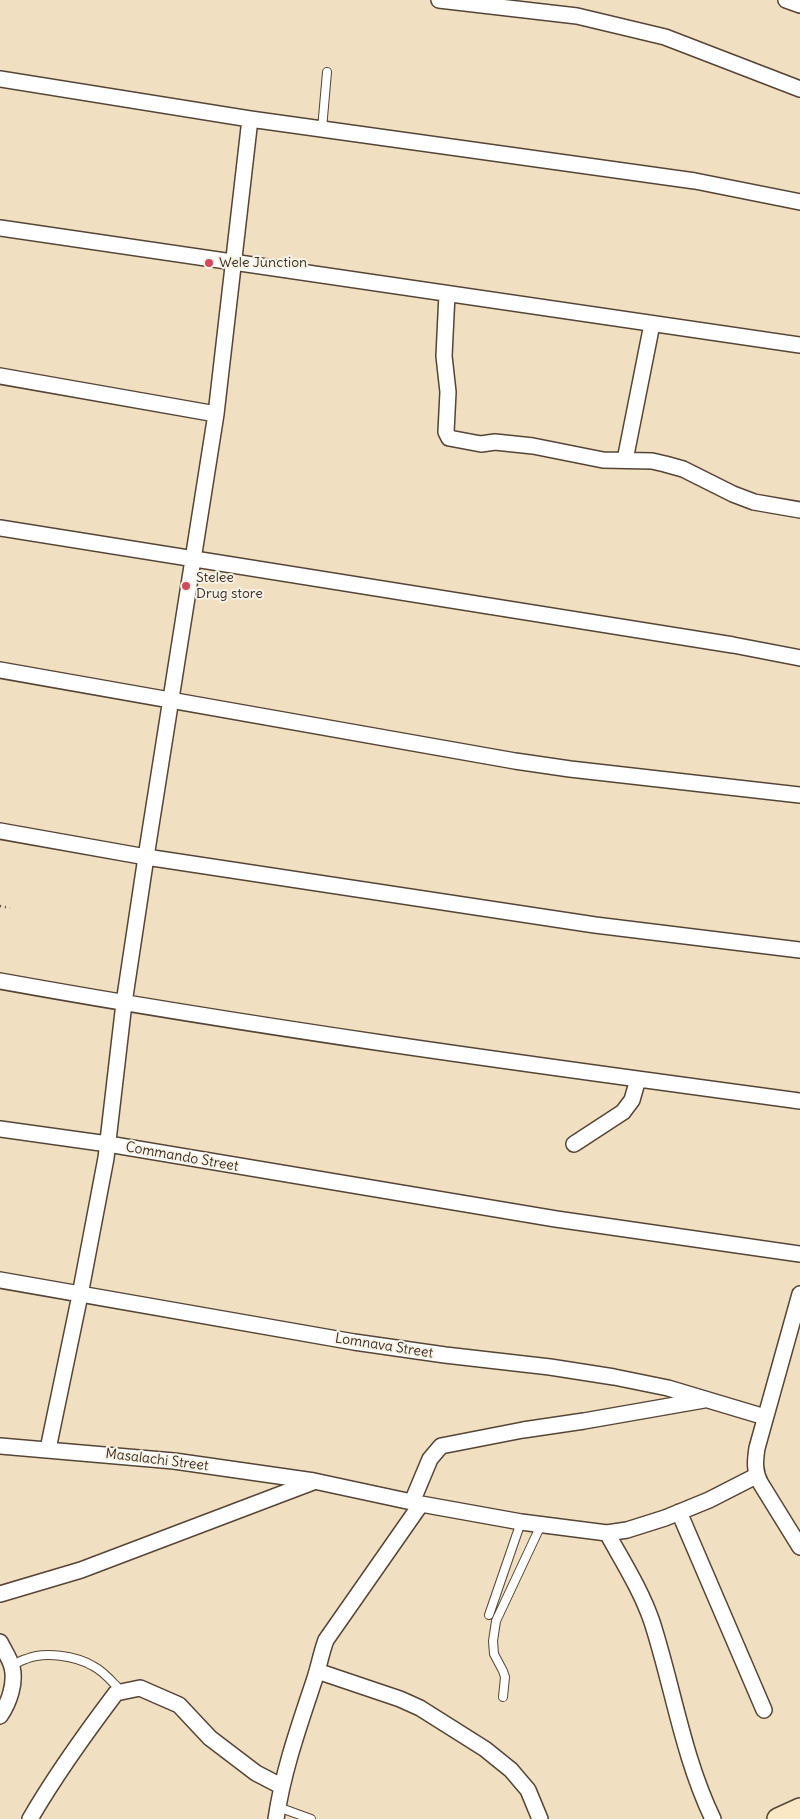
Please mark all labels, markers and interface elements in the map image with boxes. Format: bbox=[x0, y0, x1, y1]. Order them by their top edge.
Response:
place label: Wele Junction bbox=[219, 255, 307, 271]
marker: Wele Junction bbox=[203, 257, 215, 269]
place label: Stelee Drug store bbox=[196, 570, 263, 602]
marker: Stelee Drug store bbox=[180, 580, 192, 592]
street label: Commando Street bbox=[124, 1139, 240, 1175]
street label: Lomnava Street bbox=[334, 1330, 434, 1362]
street label: Masalachi Street bbox=[105, 1445, 209, 1475]

